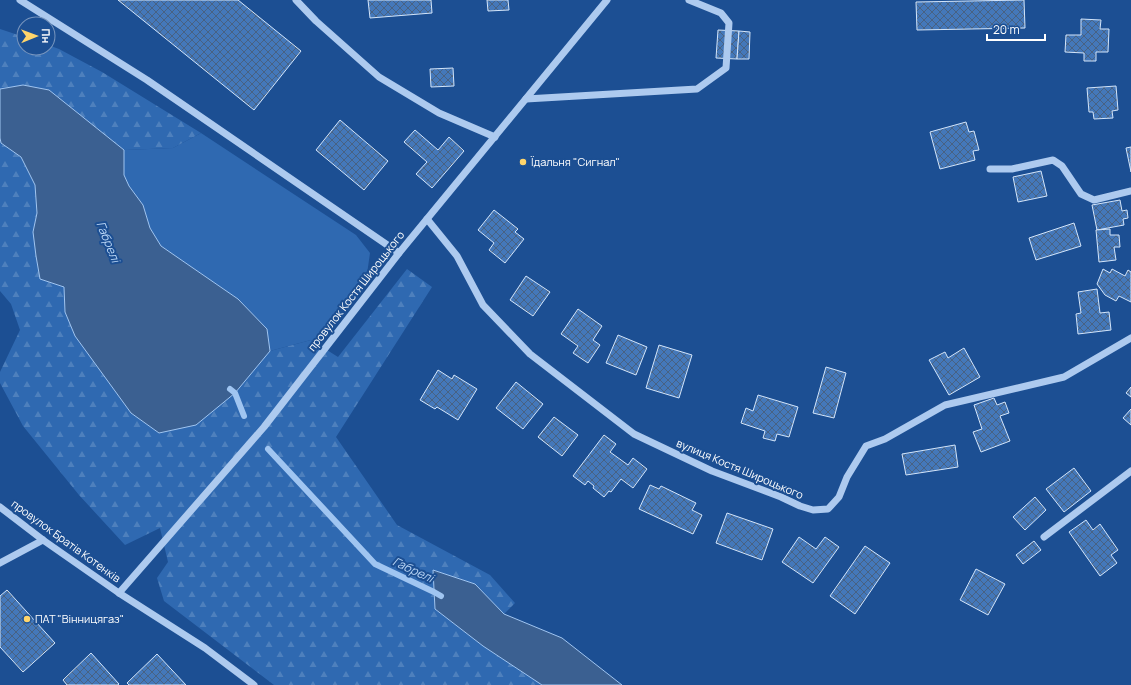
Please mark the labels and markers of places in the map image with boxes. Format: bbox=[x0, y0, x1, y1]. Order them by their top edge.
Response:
place label: Їдальня "Сигнал" bbox=[530, 154, 620, 169]
marker: Їдальня "Сигнал" bbox=[518, 157, 528, 167]
place label: ПАТ "Вінницягаз" bbox=[35, 611, 124, 626]
marker: ПАТ "Вінницягаз" bbox=[22, 614, 32, 624]

